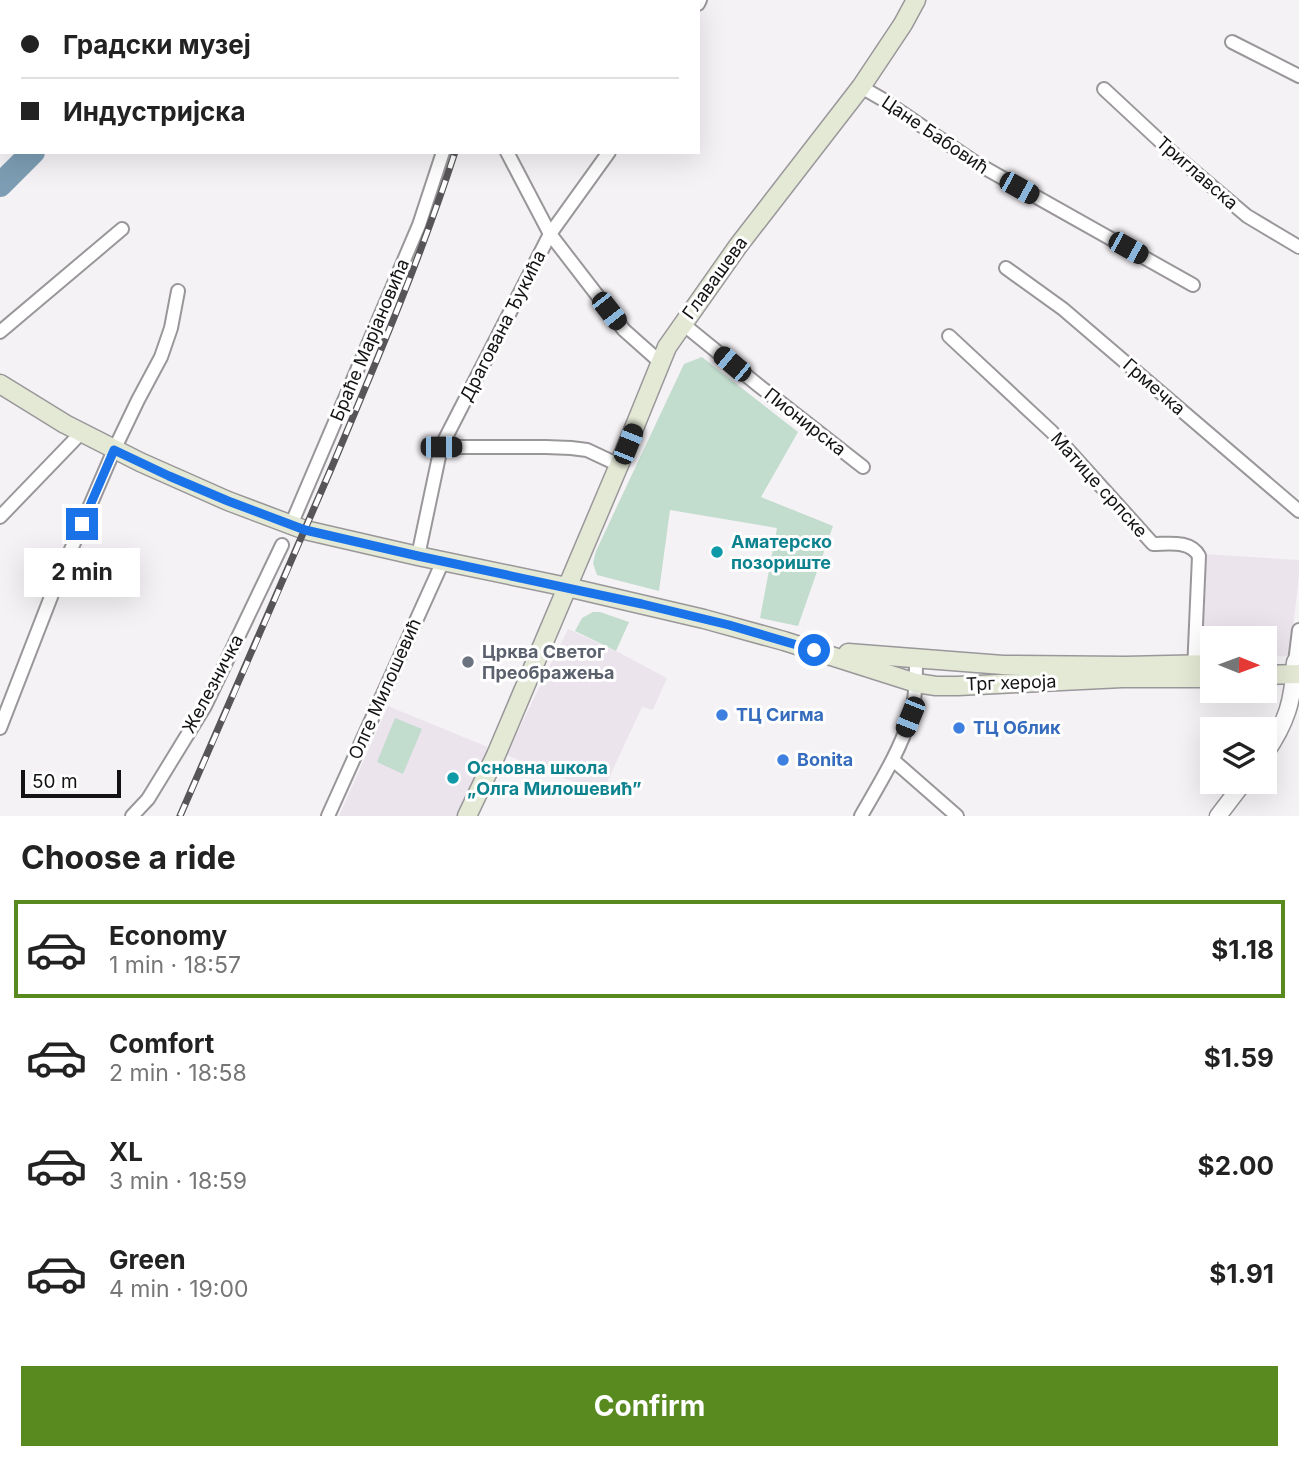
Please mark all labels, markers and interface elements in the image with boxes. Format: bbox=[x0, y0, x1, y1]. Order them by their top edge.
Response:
text: Градски музеј bbox=[63, 29, 251, 60]
street label: Цане Бабовић bbox=[878, 91, 993, 178]
text: Индустријска bbox=[63, 96, 245, 127]
street label: Триглавска bbox=[1152, 132, 1242, 214]
car bbox=[996, 169, 1043, 207]
car bbox=[1105, 229, 1152, 267]
street label: Главашева bbox=[678, 232, 752, 323]
street label: Драгована Ђукића bbox=[455, 247, 550, 405]
street label: Браће Марјановића bbox=[326, 256, 413, 424]
car bbox=[588, 288, 631, 334]
car bbox=[710, 342, 755, 386]
street label: Грмечка bbox=[1119, 354, 1190, 419]
street label: Пионирска bbox=[761, 383, 850, 460]
car bbox=[611, 421, 646, 467]
street label: Матице српске bbox=[1047, 428, 1152, 541]
car bbox=[421, 437, 463, 458]
route end bbox=[66, 508, 98, 540]
place label: Аматерско позориште bbox=[731, 531, 832, 573]
marker: Аматерско позориште bbox=[709, 544, 725, 560]
callout: 2 min bbox=[24, 548, 140, 598]
text: 2 min bbox=[51, 558, 113, 586]
street label: Олге Милошевић bbox=[344, 615, 425, 763]
north arrow bbox=[1200, 626, 1278, 704]
map controls bbox=[1200, 626, 1277, 794]
street label: Железничка bbox=[178, 631, 247, 737]
route start bbox=[798, 634, 830, 666]
place label: Црква Светог Преображења bbox=[482, 641, 615, 683]
marker: Црква Светог Преображења bbox=[460, 654, 476, 670]
street label: Трг хероја bbox=[965, 670, 1057, 695]
car bbox=[893, 694, 928, 740]
place label: ТЦ Сигма bbox=[736, 704, 824, 725]
marker: ТЦ Сигма bbox=[714, 707, 730, 723]
place label: ТЦ Облик bbox=[973, 717, 1061, 738]
button: layers bbox=[1200, 717, 1277, 794]
marker: ТЦ Облик bbox=[951, 720, 967, 736]
place label: Bonita bbox=[797, 749, 853, 770]
marker: Bonita bbox=[775, 752, 791, 768]
place label: Основна школа „Олга Милошевић” bbox=[467, 757, 642, 799]
scale bar bbox=[21, 767, 121, 799]
text: 50 m bbox=[32, 770, 78, 793]
marker: Основна школа „Олга Милошевић” bbox=[445, 770, 461, 786]
text: Choose a ride bbox=[21, 838, 236, 877]
icon: car bbox=[25, 918, 88, 981]
text: Economy bbox=[109, 920, 227, 951]
text: $1.18 bbox=[1211, 934, 1274, 965]
text: 1 min · 18:57 bbox=[109, 951, 241, 979]
icon: car bbox=[25, 1026, 88, 1089]
text: Comfort bbox=[109, 1028, 214, 1059]
text: $1.59 bbox=[1204, 1042, 1274, 1073]
text: 2 min · 18:58 bbox=[109, 1059, 247, 1087]
icon: car bbox=[25, 1134, 88, 1197]
text: XL bbox=[109, 1136, 143, 1167]
text: $2.00 bbox=[1198, 1150, 1274, 1181]
text: 3 min · 18:59 bbox=[109, 1167, 247, 1195]
icon: car bbox=[25, 1242, 88, 1305]
text: Green bbox=[109, 1244, 186, 1275]
text: $1.91 bbox=[1209, 1258, 1274, 1289]
text: 4 min · 19:00 bbox=[109, 1275, 248, 1303]
button: Confirm bbox=[21, 1366, 1278, 1446]

